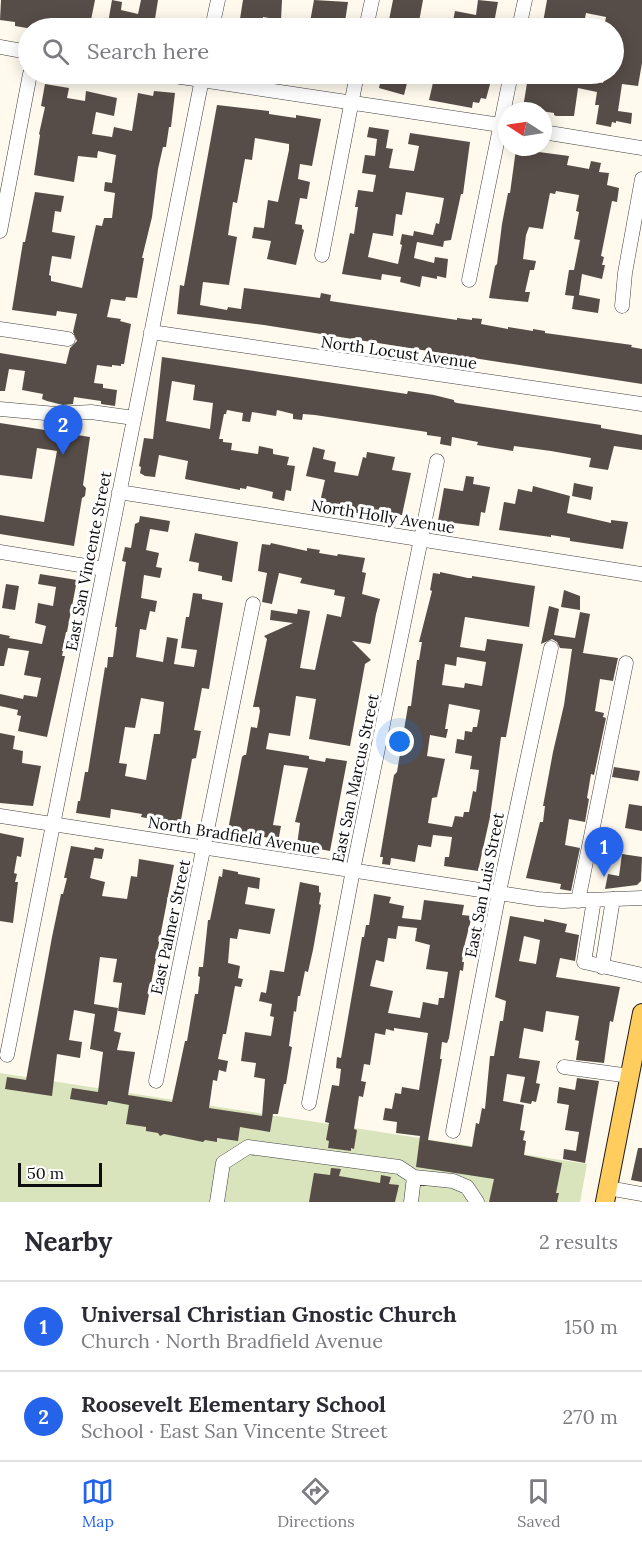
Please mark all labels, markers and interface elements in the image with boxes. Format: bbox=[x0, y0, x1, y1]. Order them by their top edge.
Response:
search box bbox=[18, 18, 624, 84]
icon: search bbox=[39, 35, 72, 68]
text: Search here bbox=[87, 37, 209, 65]
north arrow bbox=[498, 102, 552, 156]
street label: North Locust Avenue bbox=[320, 331, 479, 373]
pin: 2 bbox=[44, 406, 82, 455]
street label: East San Vincente Street bbox=[61, 469, 115, 653]
street label: North Holly Avenue bbox=[310, 495, 457, 537]
street label: East San Marcus Street bbox=[327, 691, 383, 864]
your location bbox=[385, 727, 414, 756]
street label: East San Luis Street bbox=[460, 810, 508, 959]
street label: North Bradfield Avenue bbox=[147, 812, 322, 859]
pin: 1 bbox=[584, 828, 624, 877]
street label: East Palmer Street bbox=[146, 857, 194, 996]
scale bar bbox=[18, 1160, 102, 1188]
text: 50 m bbox=[27, 1163, 64, 1183]
text: Nearby bbox=[24, 1225, 112, 1258]
text: 2 results bbox=[539, 1229, 618, 1254]
text: Universal Christian Gnostic Church bbox=[81, 1300, 457, 1328]
text: 1 bbox=[39, 1314, 48, 1339]
text: 150 m bbox=[564, 1314, 618, 1339]
text: Church · North Bradfield Avenue bbox=[81, 1328, 383, 1353]
text: Roosevelt Elementary School bbox=[81, 1390, 386, 1418]
text: 2 bbox=[38, 1404, 49, 1429]
text: 270 m bbox=[562, 1404, 618, 1429]
text: School · East San Vincente Street bbox=[81, 1418, 388, 1443]
tab: Map bbox=[81, 1475, 114, 1531]
tab: Directions bbox=[277, 1475, 355, 1531]
tab: Saved bbox=[517, 1475, 561, 1531]

